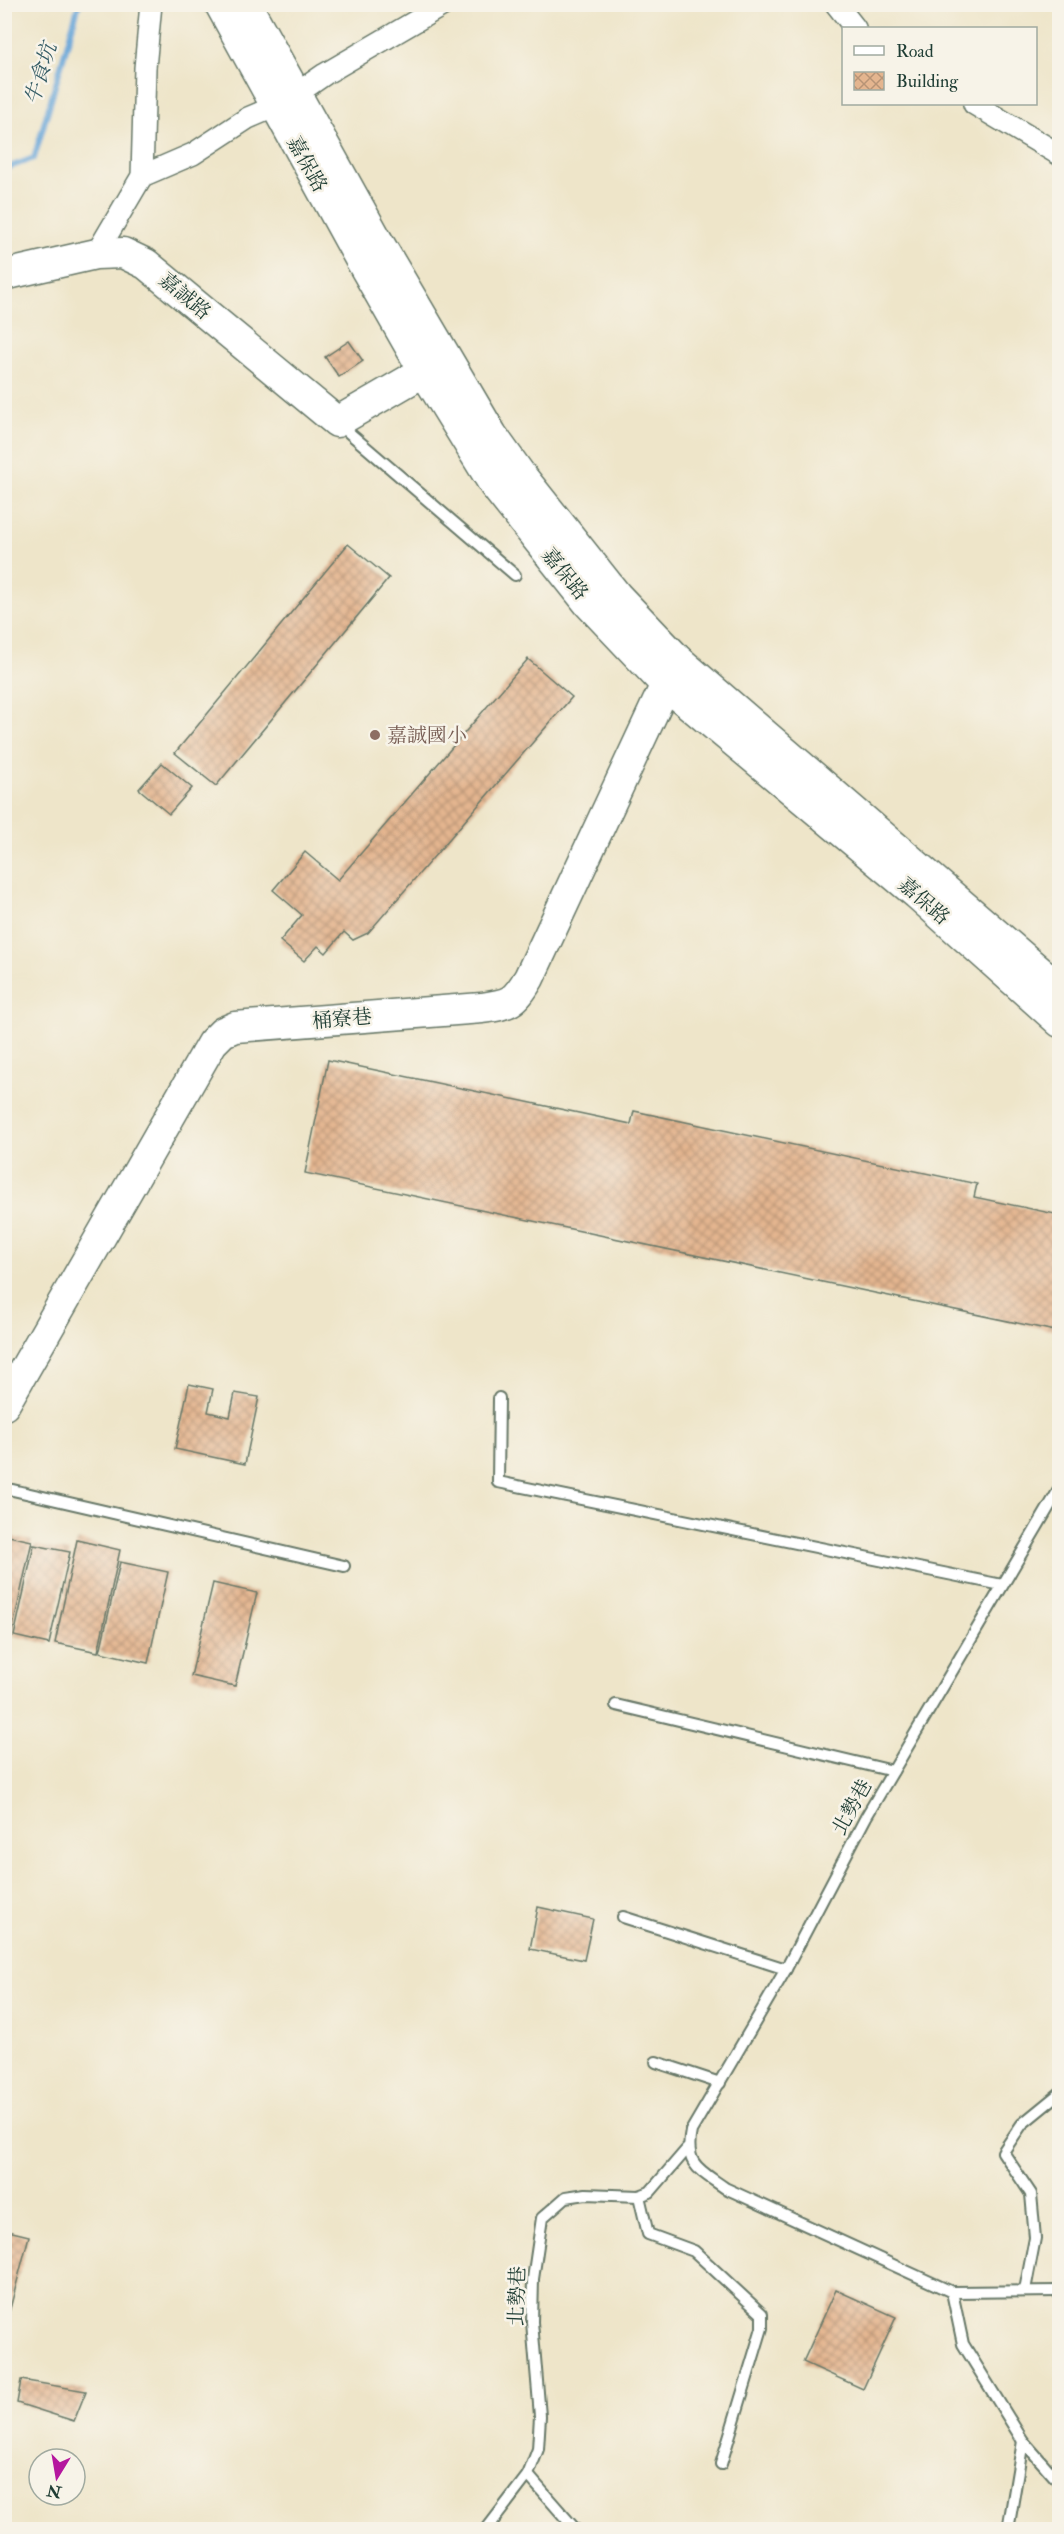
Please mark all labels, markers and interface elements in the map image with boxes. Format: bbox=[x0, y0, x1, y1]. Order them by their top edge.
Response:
legend bbox=[842, 27, 1037, 105]
water label: 牛食坑 bbox=[19, 37, 64, 108]
text: Road bbox=[896, 40, 934, 63]
text: Building bbox=[896, 70, 959, 93]
street label: 嘉保路 bbox=[282, 132, 332, 196]
street label: 嘉誠路 bbox=[154, 267, 216, 325]
street label: 嘉保路 bbox=[536, 543, 594, 605]
place label: 嘉誠國小 bbox=[387, 723, 467, 748]
marker: 嘉誠國小 bbox=[368, 728, 382, 742]
street label: 嘉保路 bbox=[893, 872, 955, 930]
street label: 桶寮巷 bbox=[311, 1004, 373, 1034]
street label: 北勢巷 bbox=[827, 1775, 877, 1839]
street label: 北勢巷 bbox=[503, 2266, 531, 2326]
north arrow bbox=[27, 2447, 87, 2507]
text: N bbox=[45, 2479, 64, 2502]

